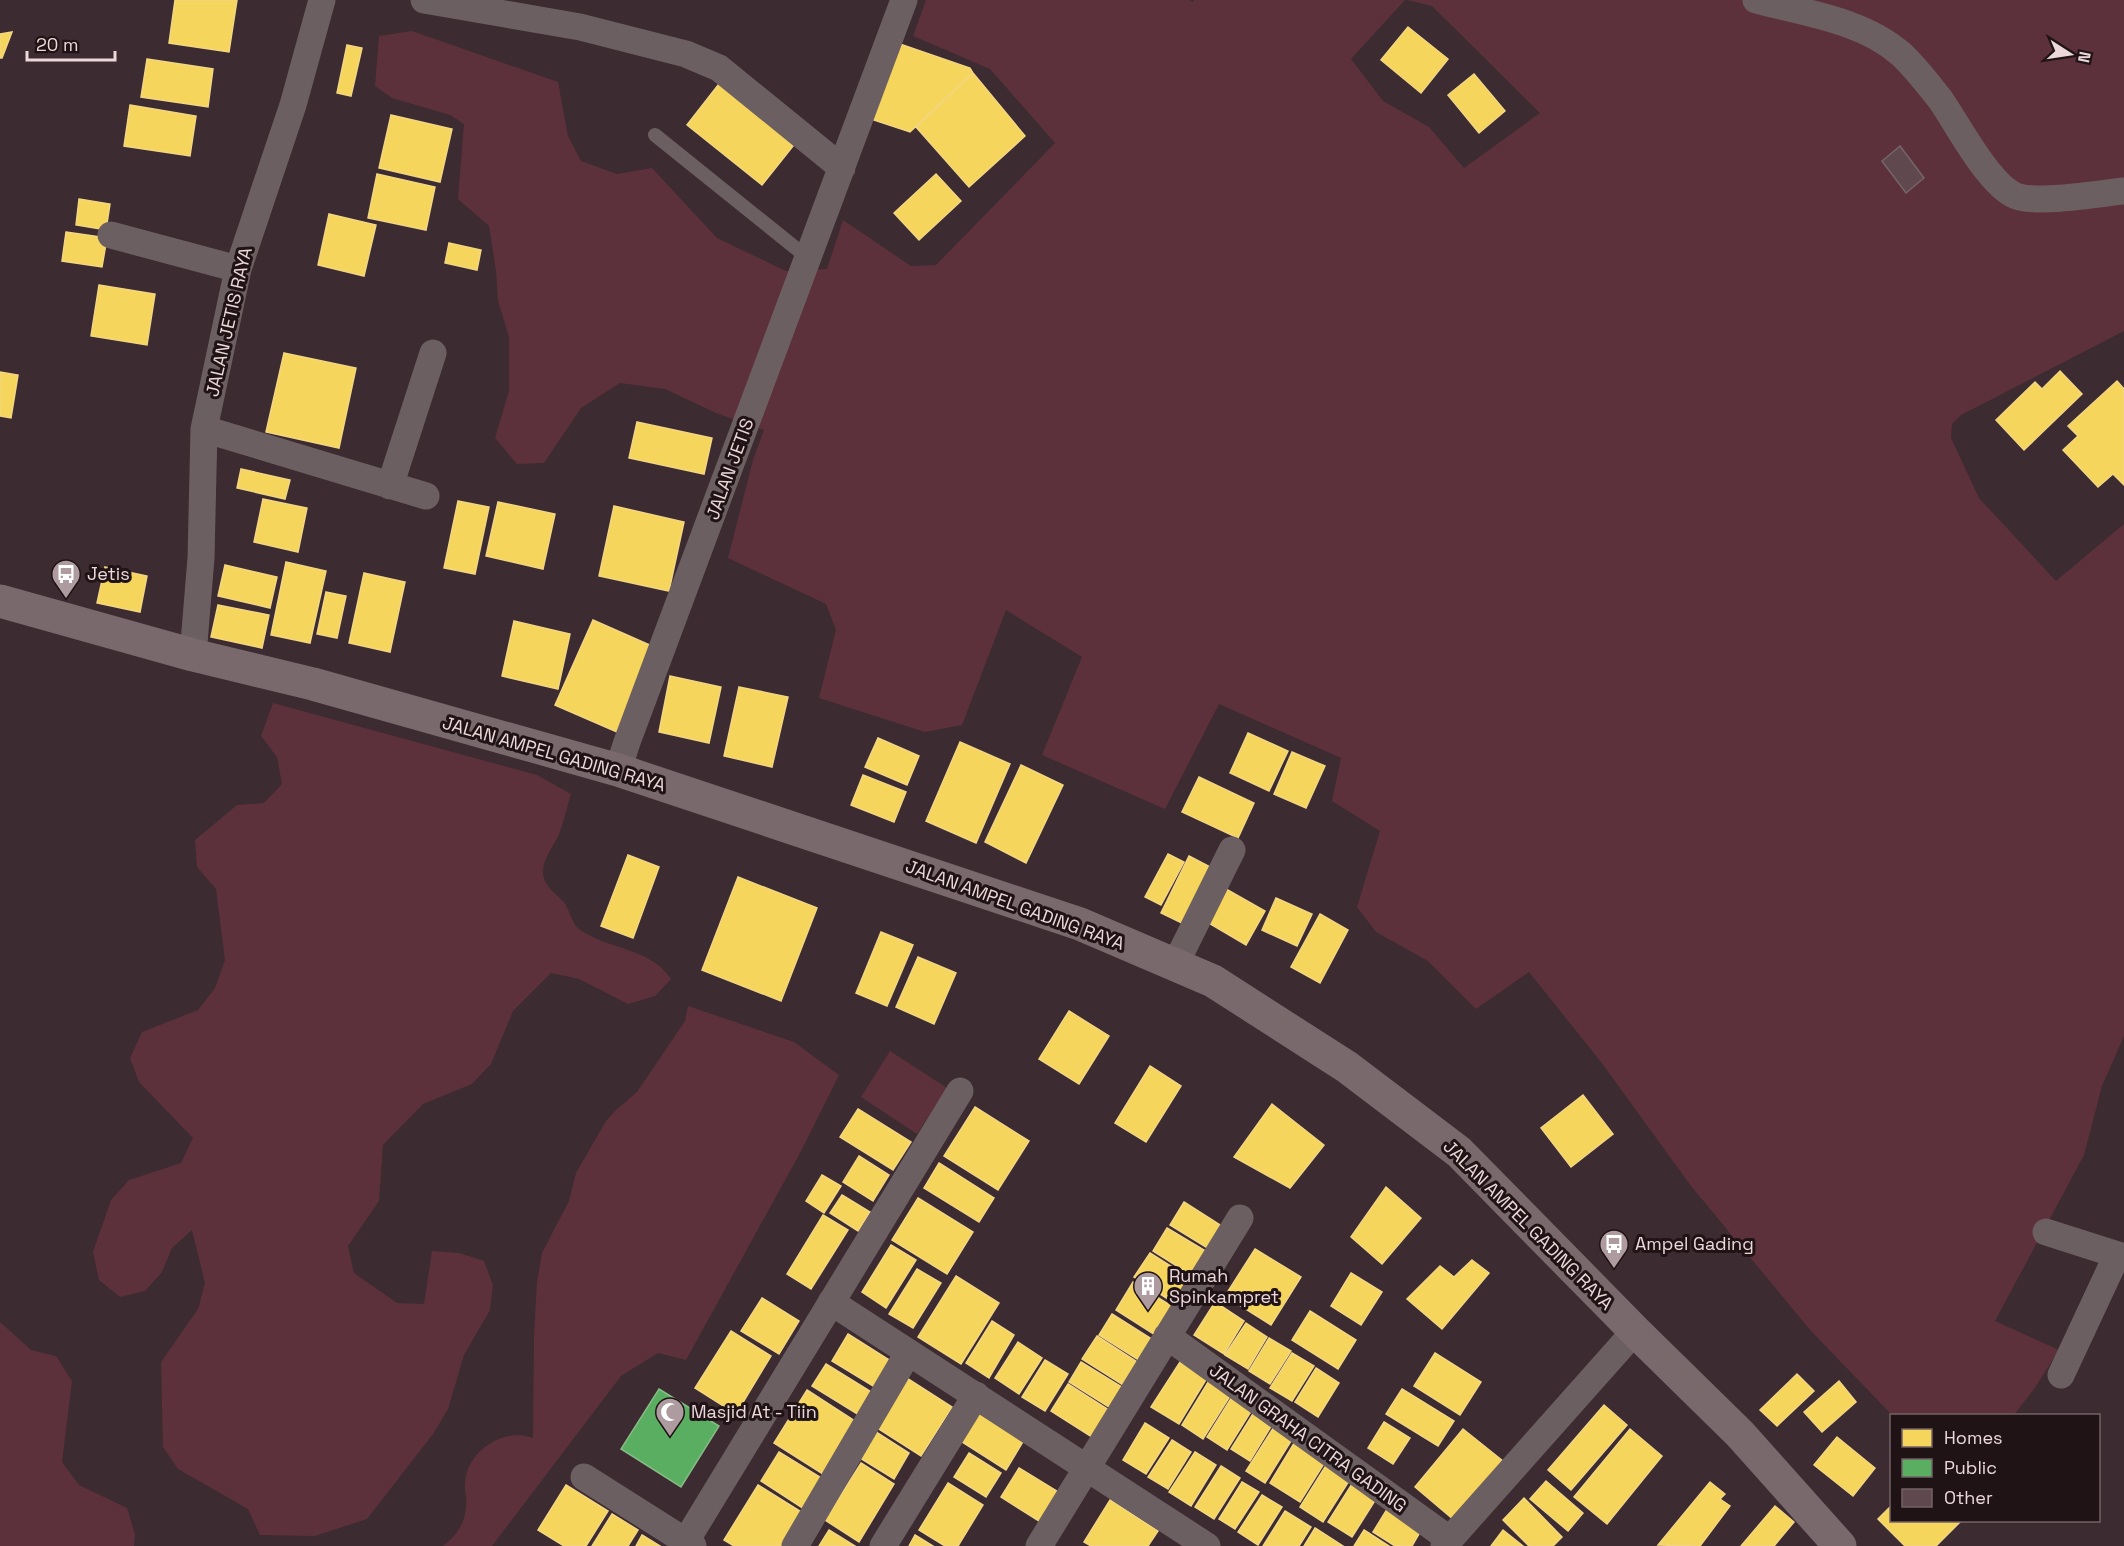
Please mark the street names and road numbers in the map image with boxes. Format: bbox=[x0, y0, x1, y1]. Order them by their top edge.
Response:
street label: JALAN JETIS RAYA bbox=[200, 245, 257, 399]
street label: JALAN JETIS bbox=[701, 415, 758, 523]
street label: JALAN AMPEL GADING RAYA bbox=[440, 711, 668, 796]
street label: JALAN AMPEL GADING RAYA bbox=[903, 854, 1128, 955]
street label: JALAN AMPEL GADING RAYA bbox=[1439, 1135, 1618, 1314]
street label: JALAN GRAHA CITRA GADING bbox=[1205, 1358, 1411, 1517]

